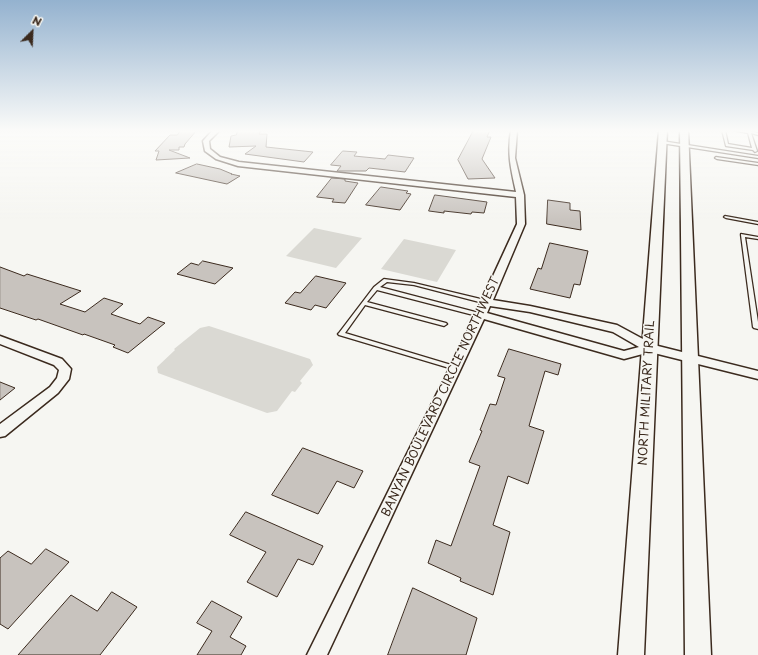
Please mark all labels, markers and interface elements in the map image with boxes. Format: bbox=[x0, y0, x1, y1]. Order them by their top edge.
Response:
text: N bbox=[30, 11, 45, 30]
north arrow bbox=[12, 12, 52, 52]
street label: BANYAN BOULEVARD CIRCLE NORTHWEST bbox=[379, 275, 503, 519]
street label: NORTH MILITARY TRAIL bbox=[636, 320, 658, 466]

